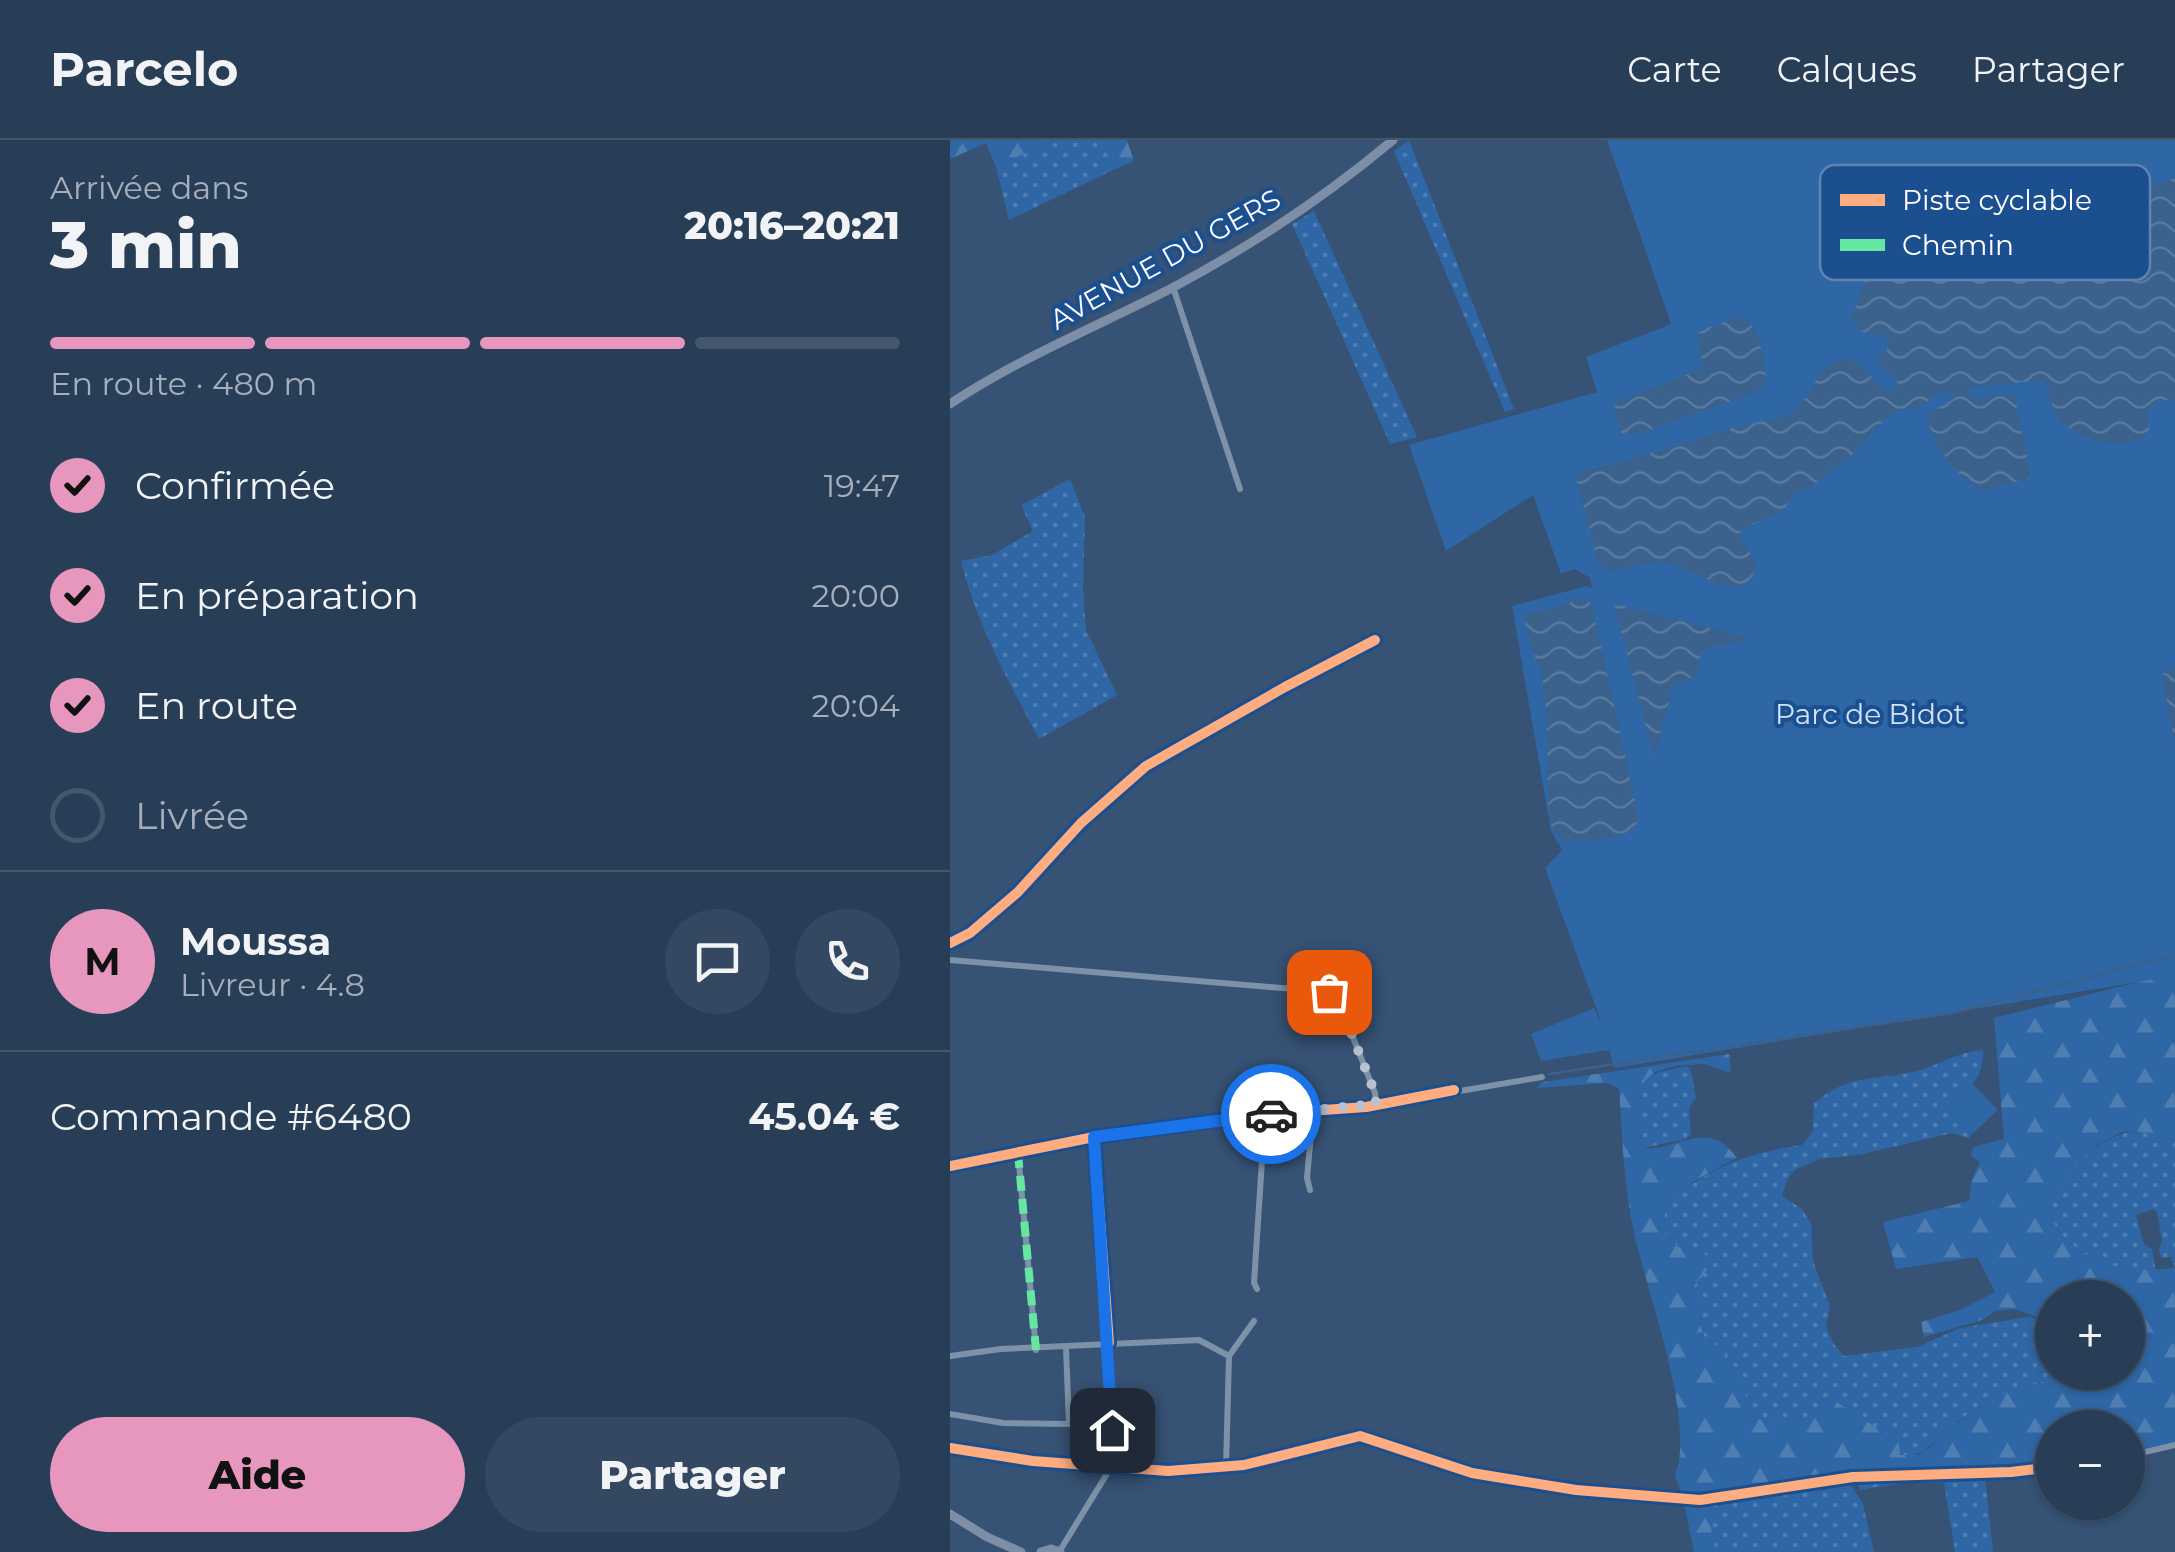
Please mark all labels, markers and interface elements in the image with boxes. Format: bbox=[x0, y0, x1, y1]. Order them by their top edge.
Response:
text: Parcelo bbox=[50, 40, 239, 98]
text: Carte bbox=[1627, 48, 1722, 91]
text: Calques bbox=[1777, 48, 1917, 91]
text: Partager bbox=[1972, 48, 2125, 91]
legend bbox=[1820, 165, 2150, 280]
text: Arrivée dans bbox=[50, 168, 248, 207]
street label: AVENUE DU GERS bbox=[1044, 181, 1286, 337]
text: Piste cyclable bbox=[1902, 183, 2092, 217]
text: 20:16–20:21 bbox=[684, 202, 900, 249]
text: 3 min bbox=[50, 205, 242, 284]
text: Chemin bbox=[1902, 228, 2014, 262]
text: En route · 480 m bbox=[50, 364, 317, 403]
icon: check bbox=[50, 458, 105, 513]
text: Confirmée bbox=[135, 462, 335, 509]
text: 19:47 bbox=[824, 466, 900, 505]
icon: check bbox=[50, 568, 105, 623]
text: En préparation bbox=[135, 572, 419, 619]
text: 20:00 bbox=[812, 576, 900, 615]
icon: check bbox=[50, 678, 105, 733]
text: En route bbox=[135, 682, 298, 729]
text: 20:04 bbox=[812, 686, 900, 725]
park label: Parc de Bidot bbox=[1775, 697, 1965, 731]
text: Livrée bbox=[135, 792, 249, 839]
button: chat bbox=[665, 909, 770, 1014]
button: phone bbox=[795, 909, 900, 1014]
text: Moussa bbox=[180, 918, 331, 965]
text: M bbox=[84, 938, 121, 985]
pin bbox=[1287, 950, 1372, 1035]
text: Livreur · 4.8 bbox=[180, 965, 365, 1004]
icon: bag bbox=[1302, 965, 1357, 1020]
courier bbox=[1221, 1064, 1321, 1164]
icon: car bbox=[1244, 1087, 1299, 1142]
text: Commande #6480 bbox=[50, 1093, 412, 1140]
text: 45.04 € bbox=[748, 1093, 900, 1140]
map controls bbox=[2035, 1280, 2145, 1520]
button: + bbox=[2035, 1280, 2145, 1390]
pin bbox=[1070, 1388, 1155, 1473]
icon: home bbox=[1085, 1403, 1140, 1458]
button: − bbox=[2035, 1410, 2145, 1520]
button: Aide bbox=[50, 1417, 465, 1532]
button: Partager bbox=[485, 1417, 900, 1532]

